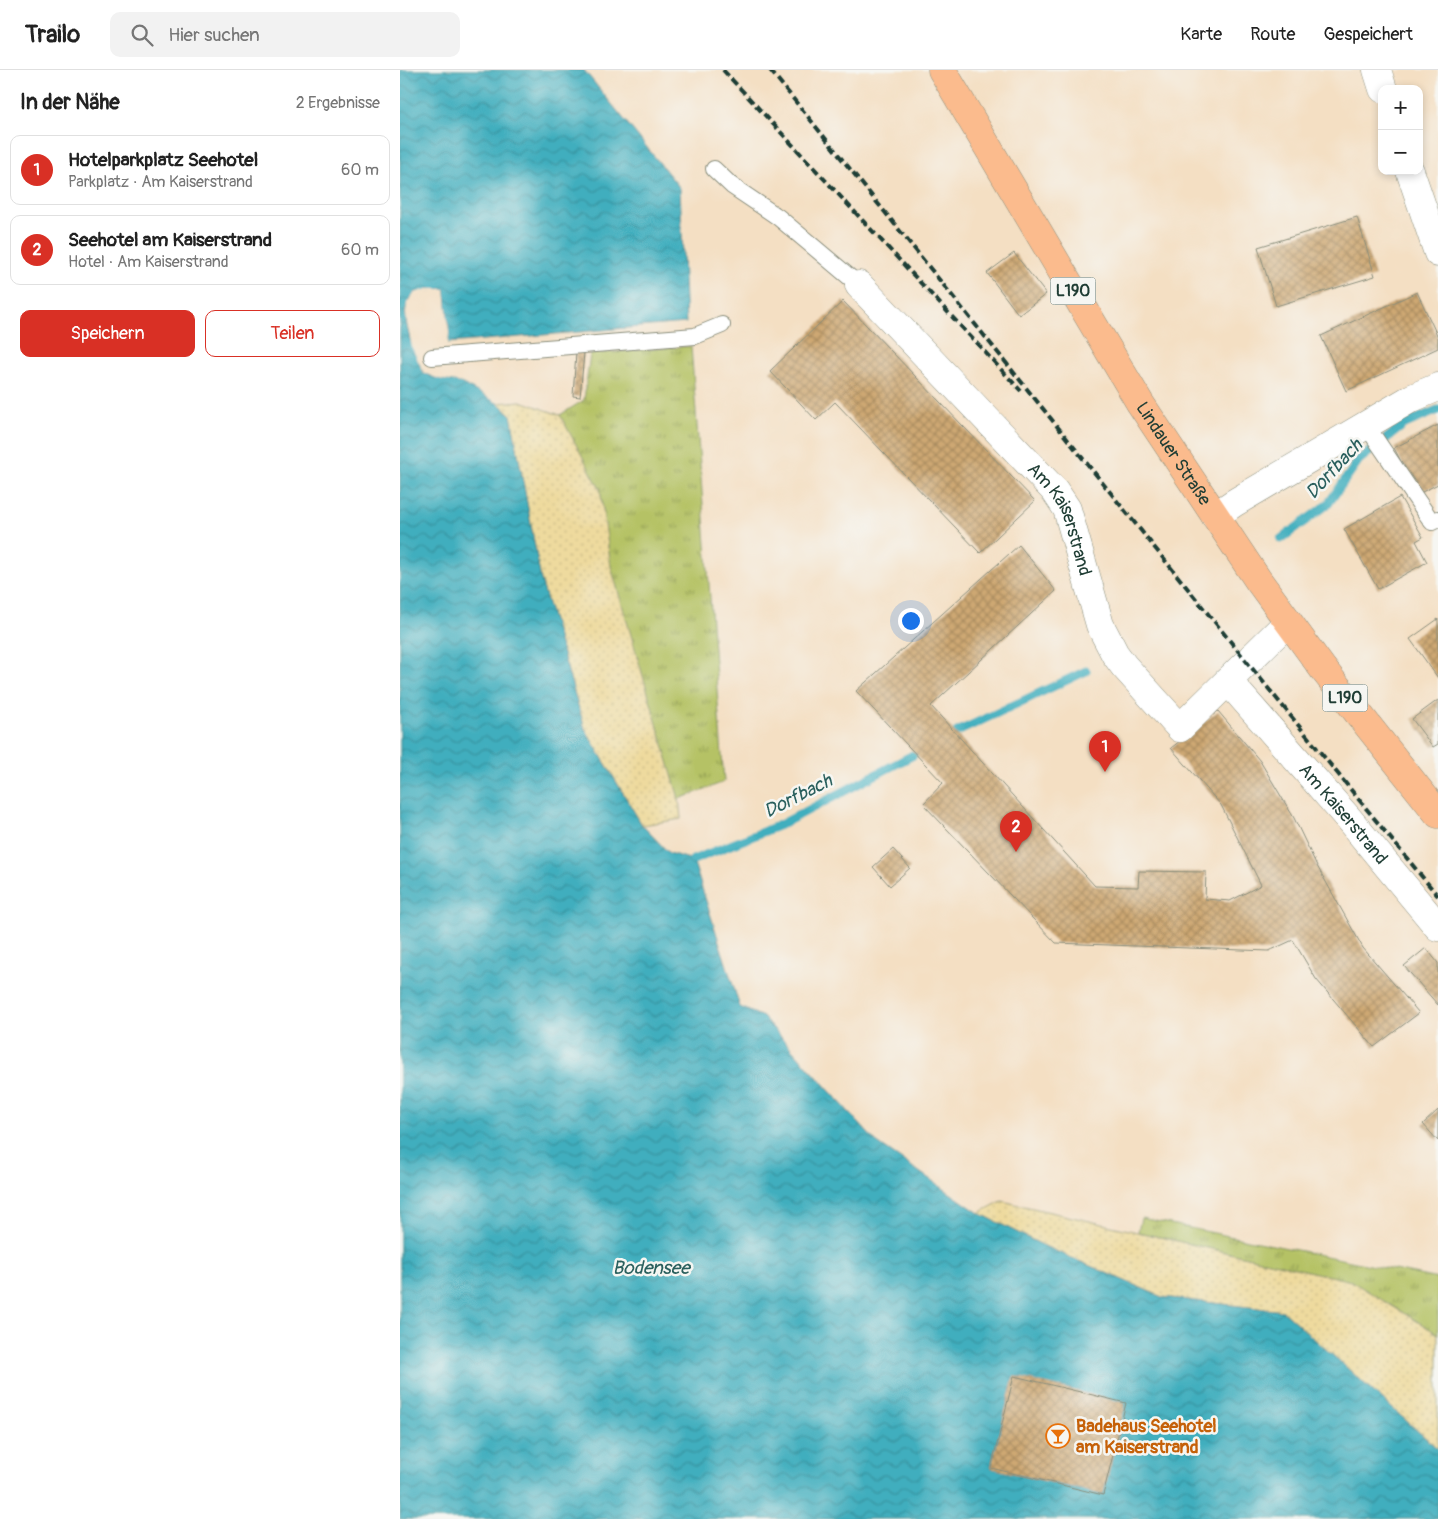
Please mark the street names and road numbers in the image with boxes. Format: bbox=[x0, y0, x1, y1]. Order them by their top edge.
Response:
road number: L190 bbox=[1050, 278, 1096, 305]
street label: Lindauer Straße bbox=[1131, 397, 1216, 510]
street label: Am Kaiserstrand bbox=[1022, 458, 1097, 578]
road number: L190 bbox=[1322, 684, 1368, 711]
street label: Am Kaiserstrand bbox=[1294, 759, 1393, 869]

